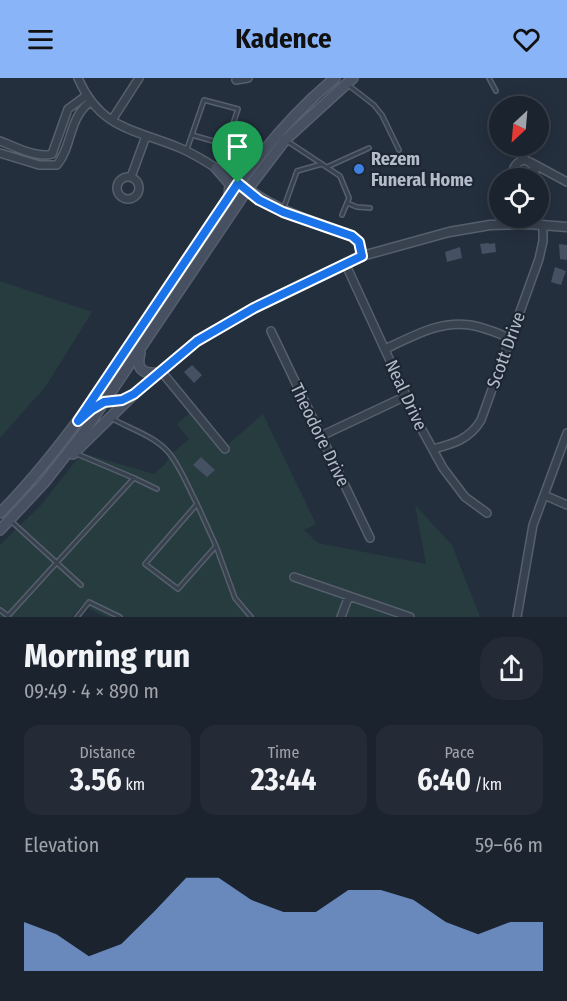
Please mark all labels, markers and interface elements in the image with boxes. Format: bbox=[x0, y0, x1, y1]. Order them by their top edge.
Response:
icon: menu bbox=[24, 23, 57, 56]
text: Kadence bbox=[235, 23, 332, 55]
icon: heart bbox=[510, 23, 543, 56]
north arrow bbox=[489, 96, 549, 156]
map controls bbox=[489, 96, 549, 228]
pin bbox=[212, 121, 263, 183]
icon: arrive bbox=[221, 130, 254, 163]
place label: Rezem Funeral Home bbox=[371, 148, 473, 191]
marker: Rezem Funeral Home bbox=[352, 162, 366, 176]
button: locate bbox=[489, 168, 549, 228]
street label: Scott Drive bbox=[482, 309, 530, 391]
street label: Neal Drive bbox=[380, 356, 432, 434]
street label: Theodore Drive bbox=[285, 380, 355, 490]
text: Morning run bbox=[24, 636, 190, 676]
button: share bbox=[480, 637, 543, 700]
text: 09:49 · 4 × 890 m bbox=[24, 679, 159, 703]
text: Distance bbox=[79, 743, 136, 762]
text: Time bbox=[268, 743, 299, 762]
text: Pace bbox=[445, 743, 474, 762]
text: 3.56 bbox=[70, 762, 122, 798]
text: 23:44 bbox=[251, 762, 316, 798]
text: 6:40 bbox=[417, 762, 471, 798]
text: km bbox=[122, 775, 145, 794]
text: /km bbox=[471, 775, 502, 794]
text: Elevation bbox=[24, 833, 99, 857]
text: 59–66 m bbox=[475, 833, 543, 857]

